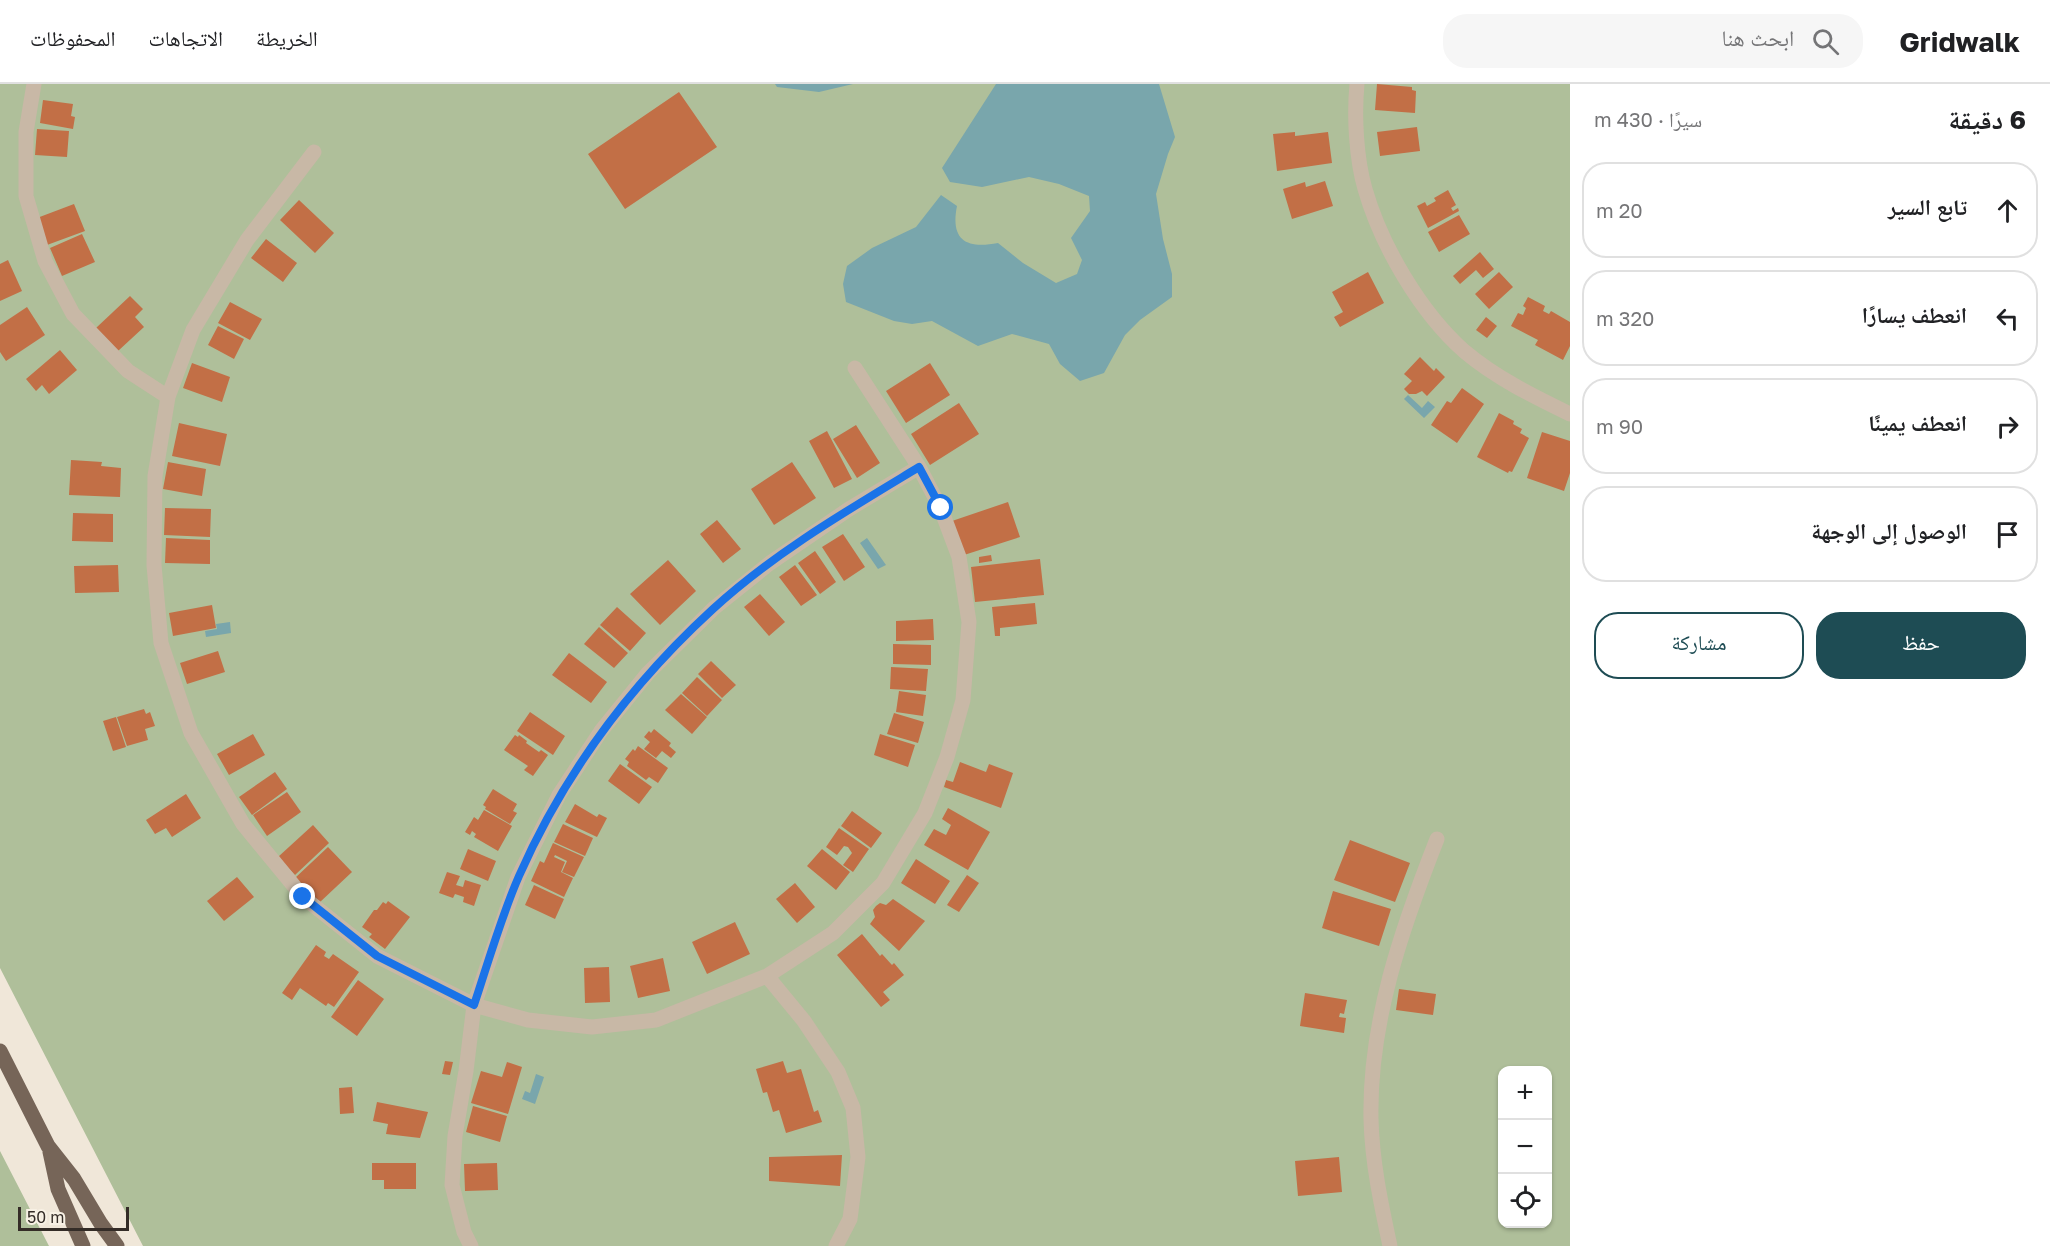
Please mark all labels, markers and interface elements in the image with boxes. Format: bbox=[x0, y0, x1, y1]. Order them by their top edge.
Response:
search box bbox=[1443, 14, 1863, 68]
text: ابحث هنا bbox=[1722, 24, 1794, 51]
text: المحفوظات bbox=[30, 25, 115, 51]
text: الاتجاهات bbox=[148, 25, 223, 51]
text: الخريطة bbox=[256, 25, 318, 51]
icon: search bbox=[1809, 25, 1842, 58]
text: Gridwalk bbox=[1899, 25, 2020, 58]
text: 6 دقيقة bbox=[1948, 104, 2026, 135]
text: سيرًا · 430 m bbox=[1594, 107, 1702, 131]
text: تابع السير bbox=[1888, 193, 1967, 220]
icon: ahead bbox=[1991, 194, 2024, 227]
text: 20 m bbox=[1596, 198, 1643, 222]
text: انعطف يسارًا bbox=[1862, 301, 1967, 328]
icon: left bbox=[1991, 302, 2024, 335]
text: 320 m bbox=[1596, 306, 1654, 330]
text: انعطف يمينًا bbox=[1868, 409, 1967, 436]
icon: right bbox=[1991, 410, 2024, 443]
text: 90 m bbox=[1596, 414, 1643, 438]
route start bbox=[927, 494, 953, 520]
text: الوصول إلى الوجهة bbox=[1811, 517, 1967, 544]
icon: arrive bbox=[1991, 518, 2024, 551]
button: مشاركة bbox=[1594, 612, 1804, 679]
button: حفظ bbox=[1816, 612, 2026, 679]
route end bbox=[289, 883, 315, 909]
map controls bbox=[1498, 1066, 1552, 1228]
button: + bbox=[1498, 1066, 1552, 1120]
button: − bbox=[1498, 1120, 1552, 1174]
button: locate bbox=[1498, 1174, 1552, 1228]
scale bar bbox=[18, 1204, 129, 1232]
text: 50 m bbox=[27, 1207, 64, 1227]

